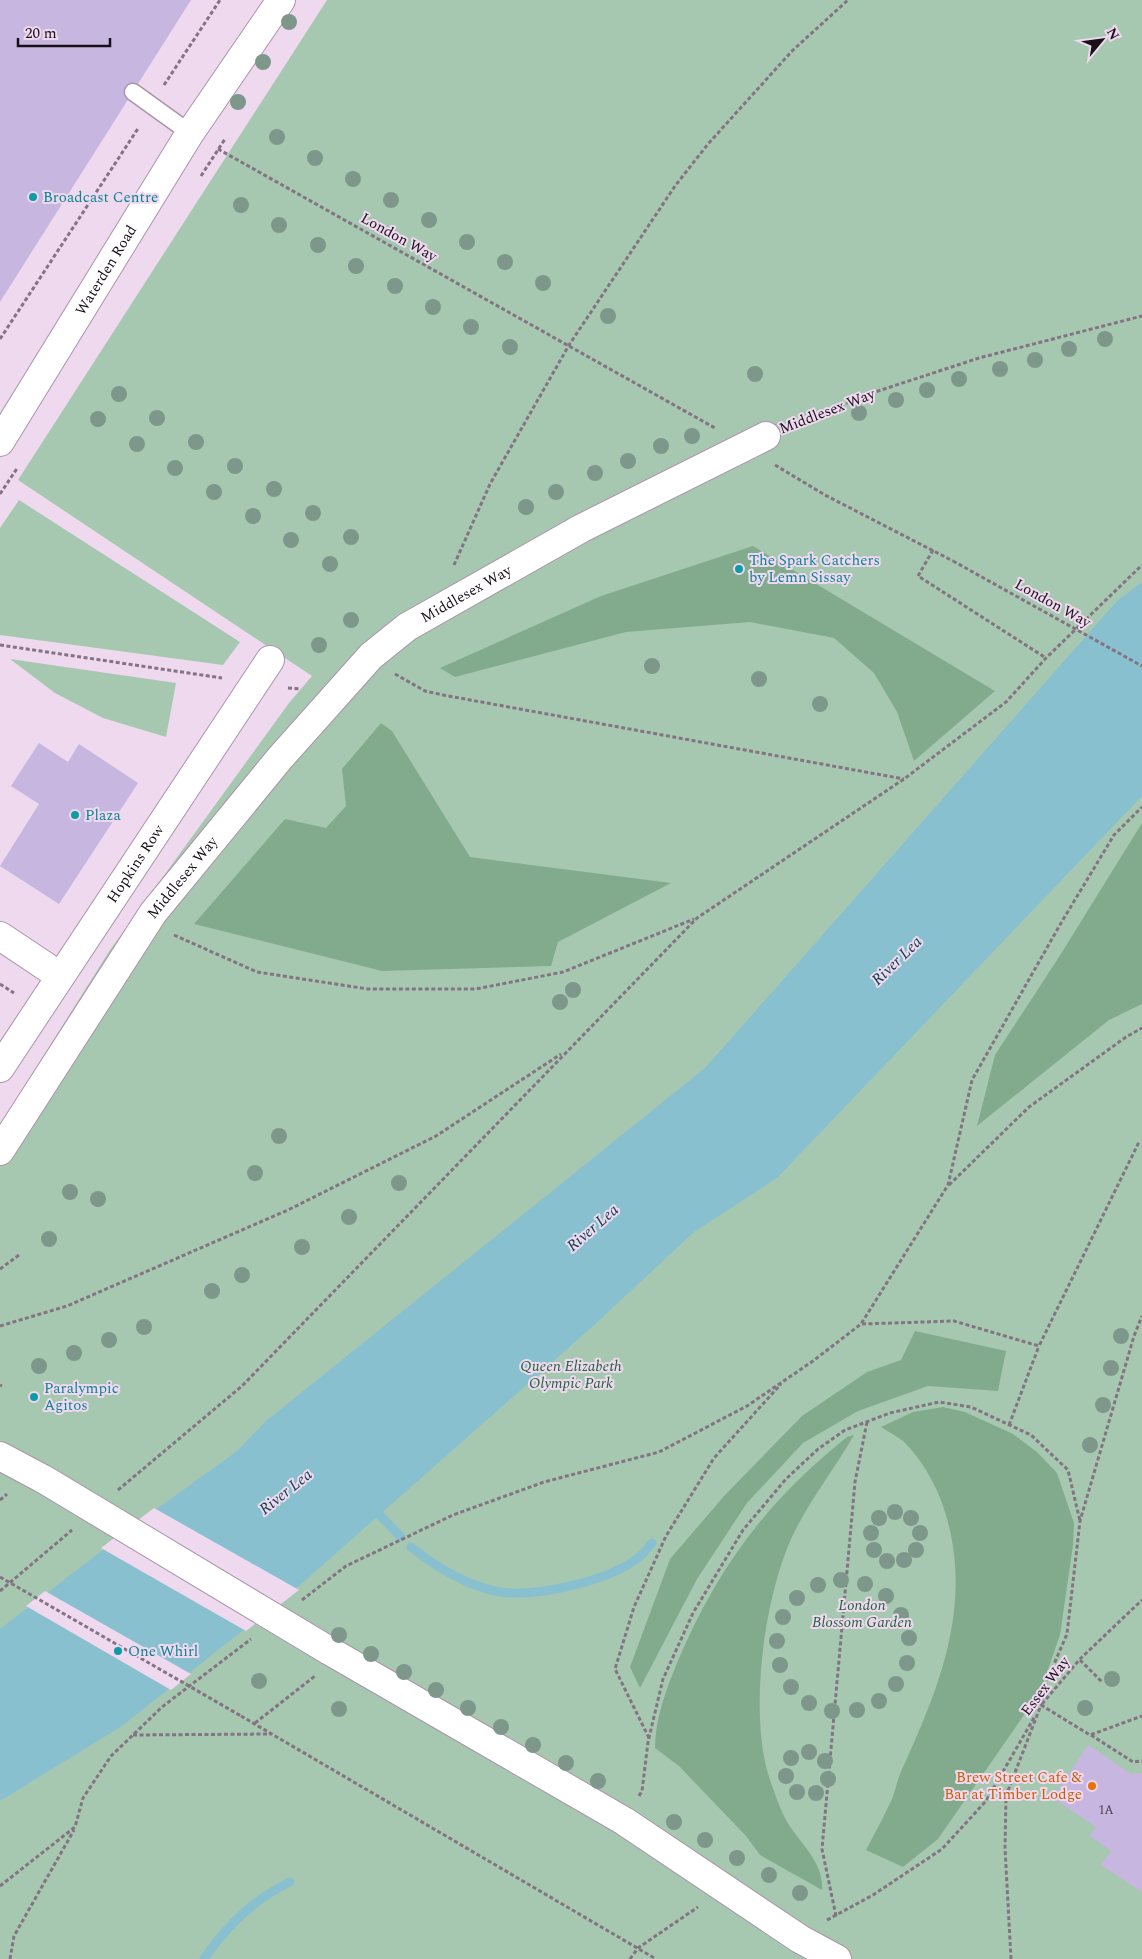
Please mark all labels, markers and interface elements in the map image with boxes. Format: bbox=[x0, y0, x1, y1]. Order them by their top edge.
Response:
scale bar bbox=[18, 15, 110, 47]
north arrow bbox=[1077, 15, 1127, 65]
text: 20 m bbox=[25, 22, 57, 45]
text: N bbox=[1101, 24, 1125, 44]
place label: Broadcast Centre bbox=[43, 186, 158, 209]
marker: Broadcast Centre bbox=[27, 191, 39, 203]
street label: London Way bbox=[356, 207, 442, 268]
street label: Waterden Road bbox=[70, 221, 143, 320]
street label: Middlesex Way bbox=[776, 382, 879, 440]
place label: The Spark Catchers by Lemn Sissay bbox=[749, 549, 880, 589]
street label: Middlesex Way bbox=[416, 559, 517, 629]
marker: The Spark Catchers by Lemn Sissay bbox=[733, 563, 745, 575]
street label: London Way bbox=[1010, 573, 1096, 634]
place label: Plaza bbox=[85, 804, 121, 827]
marker: Plaza bbox=[69, 809, 81, 821]
street label: Hopkins Row bbox=[101, 820, 170, 908]
street label: Middlesex Way bbox=[142, 831, 224, 924]
water label: River Lea bbox=[866, 930, 927, 991]
water label: River Lea bbox=[561, 1198, 624, 1257]
park label: Queen Elizabeth Olympic Park bbox=[520, 1355, 622, 1395]
place label: Paralympic Agitos bbox=[44, 1377, 119, 1417]
marker: Paralympic Agitos bbox=[28, 1391, 40, 1403]
water label: River Lea bbox=[254, 1463, 317, 1521]
park label: London Blossom Garden bbox=[812, 1594, 912, 1634]
place label: One Whirl bbox=[128, 1640, 198, 1663]
marker: One Whirl bbox=[112, 1645, 124, 1657]
street label: Essex Way bbox=[1015, 1651, 1076, 1721]
place label: Brew Street Cafe & Bar at Timber Lodge bbox=[944, 1766, 1083, 1806]
marker: Brew Street Cafe & Bar at Timber Lodge bbox=[1086, 1780, 1098, 1792]
house number: 1A bbox=[1098, 1801, 1114, 1820]

